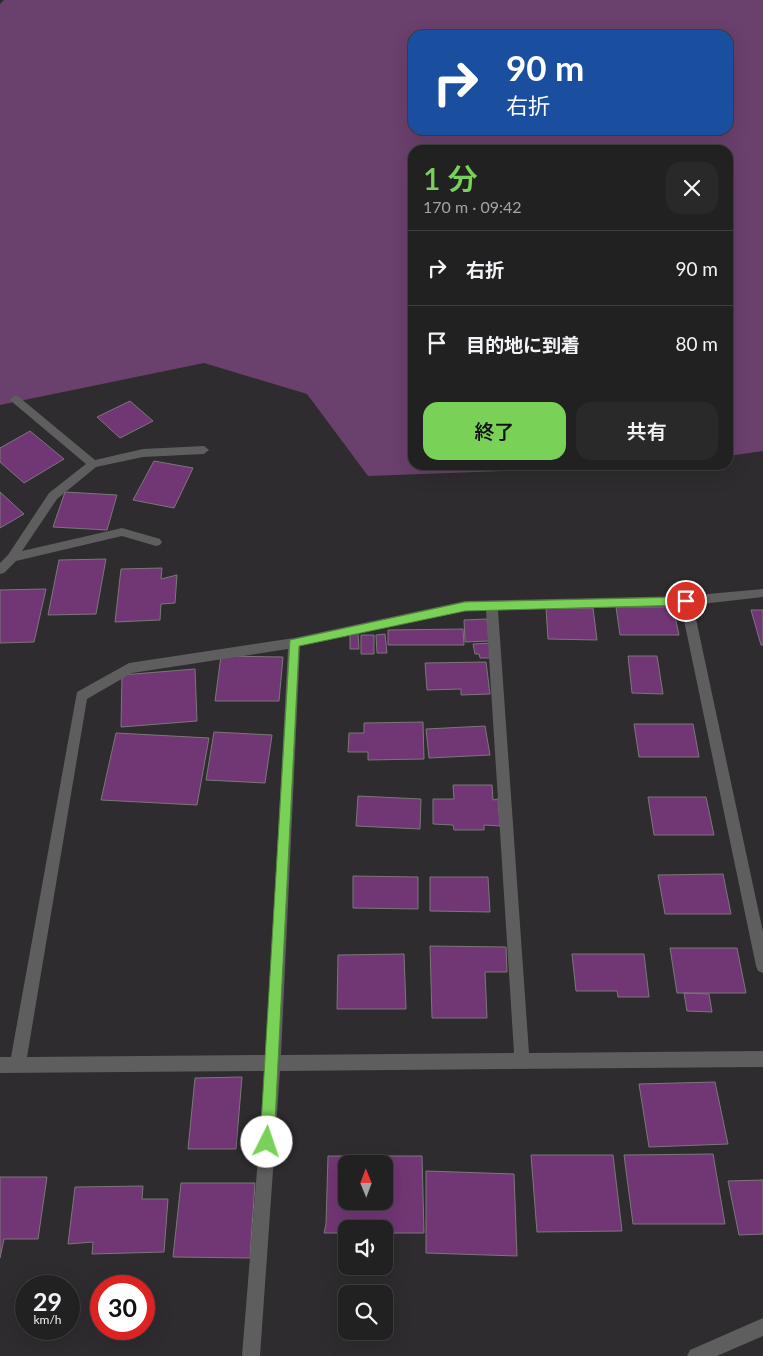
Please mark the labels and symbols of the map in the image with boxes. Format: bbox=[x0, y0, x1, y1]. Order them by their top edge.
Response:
pin bbox=[665, 580, 707, 622]
position arrow bbox=[240, 1115, 292, 1167]
north arrow bbox=[338, 1155, 392, 1210]
speed limit sign: 30 bbox=[90, 1275, 155, 1340]

